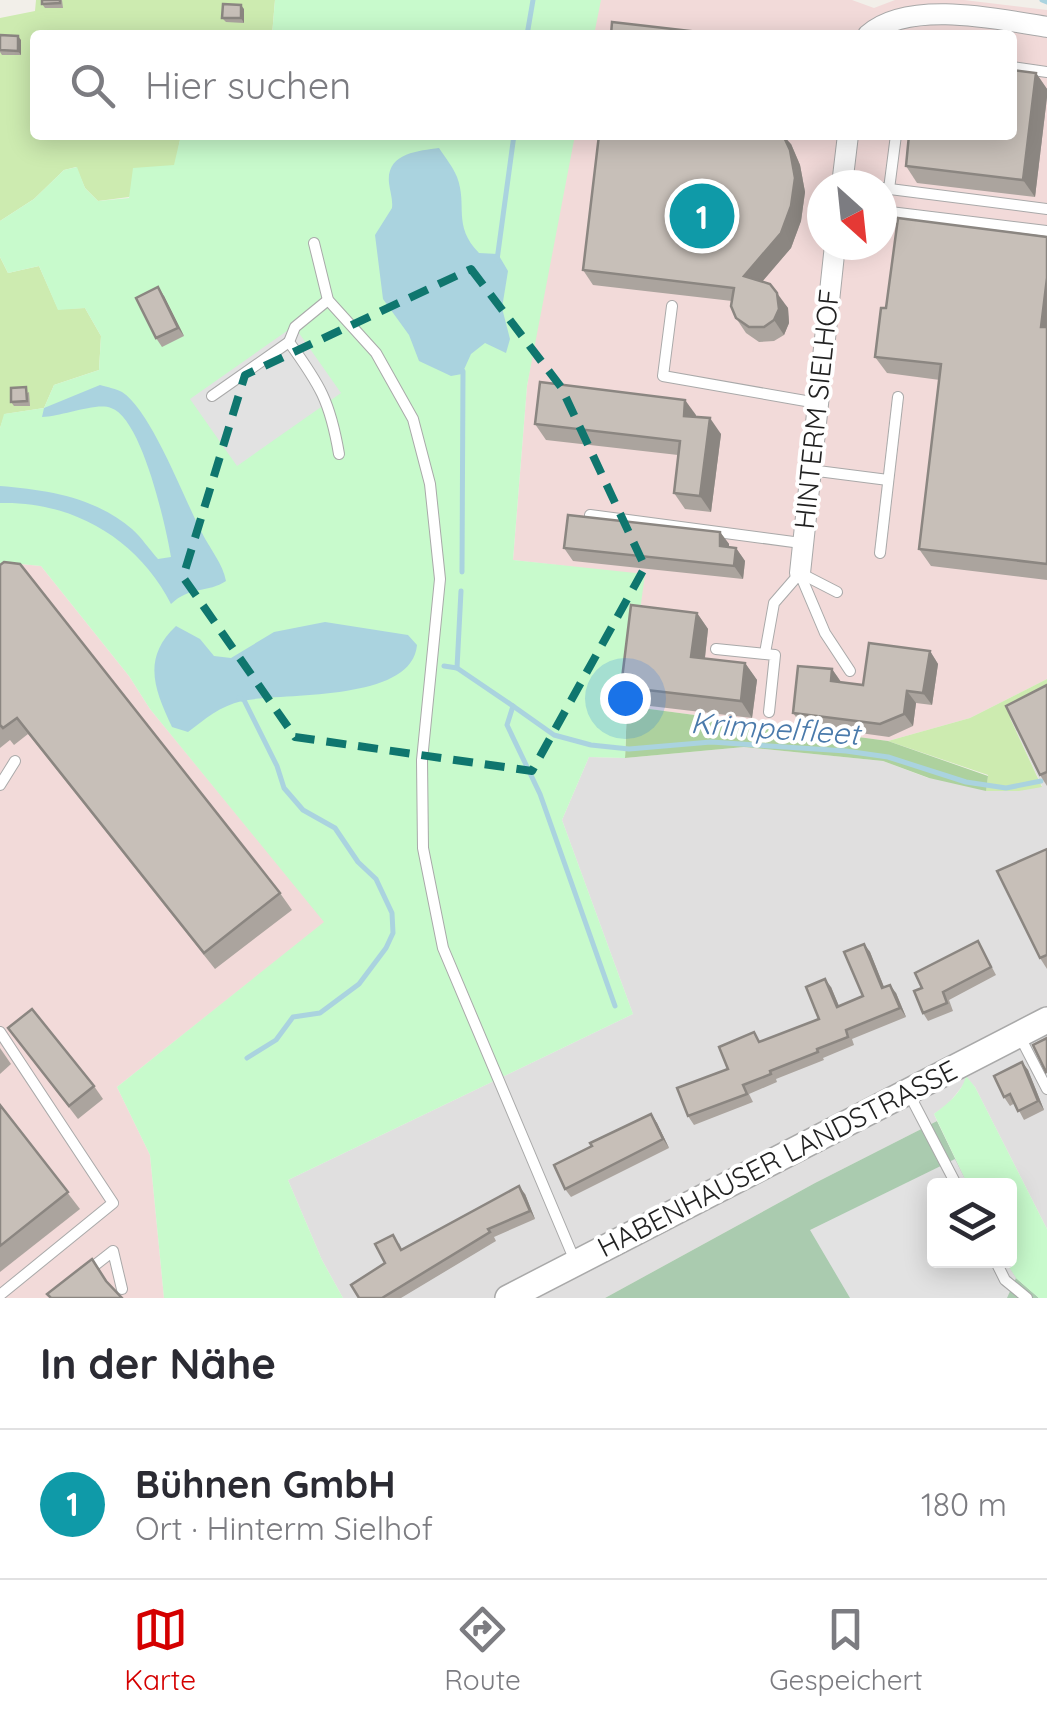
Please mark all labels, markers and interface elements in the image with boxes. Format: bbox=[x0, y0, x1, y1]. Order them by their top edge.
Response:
search box bbox=[30, 30, 1017, 140]
icon: search bbox=[65, 58, 120, 113]
text: Hier suchen bbox=[145, 61, 351, 109]
north arrow bbox=[807, 170, 897, 260]
pin: 1 bbox=[670, 178, 734, 254]
street label: HINTERM SIELHOF bbox=[786, 287, 846, 531]
your location bbox=[600, 673, 651, 724]
water label: Krimpelfleet bbox=[689, 703, 863, 753]
street label: HABENHAUSER LANDSTRASSE bbox=[591, 1052, 963, 1264]
map controls bbox=[927, 1178, 1017, 1268]
button: layers bbox=[927, 1178, 1017, 1268]
text: In der Nähe bbox=[40, 1337, 276, 1390]
text: Bühnen GmbH bbox=[135, 1460, 396, 1508]
text: 1 bbox=[66, 1484, 79, 1524]
text: 180 m bbox=[921, 1484, 1007, 1524]
text: Ort · Hinterm Sielhof bbox=[135, 1508, 433, 1548]
tab: Karte bbox=[124, 1602, 196, 1697]
tab: Route bbox=[444, 1602, 521, 1697]
tab: Gespeichert bbox=[769, 1602, 923, 1697]

